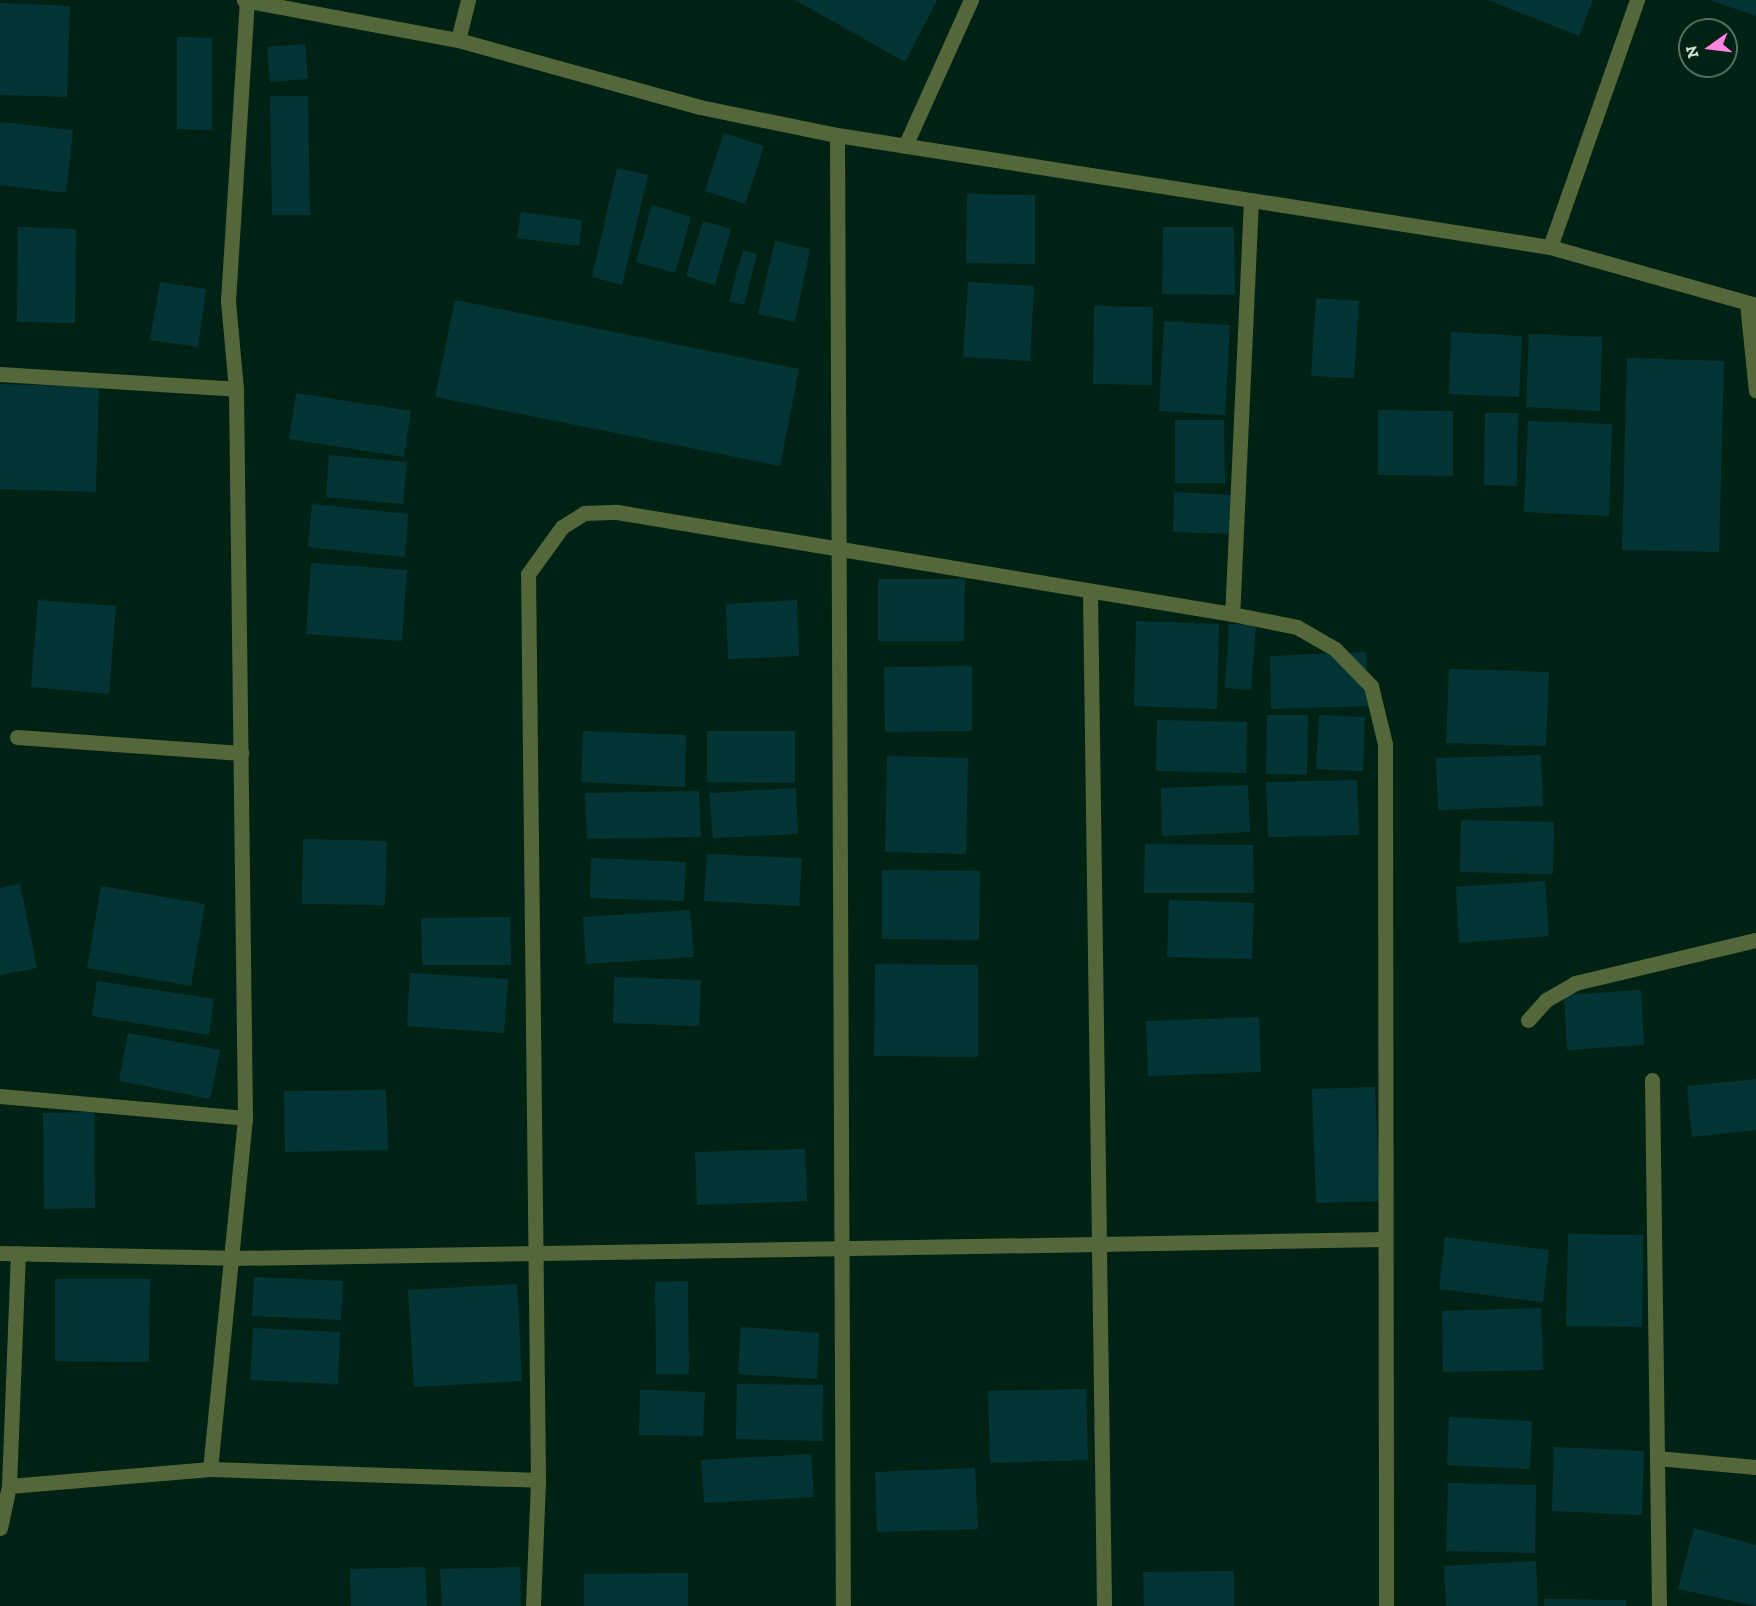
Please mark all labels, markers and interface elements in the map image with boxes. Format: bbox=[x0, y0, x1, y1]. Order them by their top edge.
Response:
north arrow bbox=[1678, 18, 1738, 78]
text: N bbox=[1681, 44, 1703, 60]

